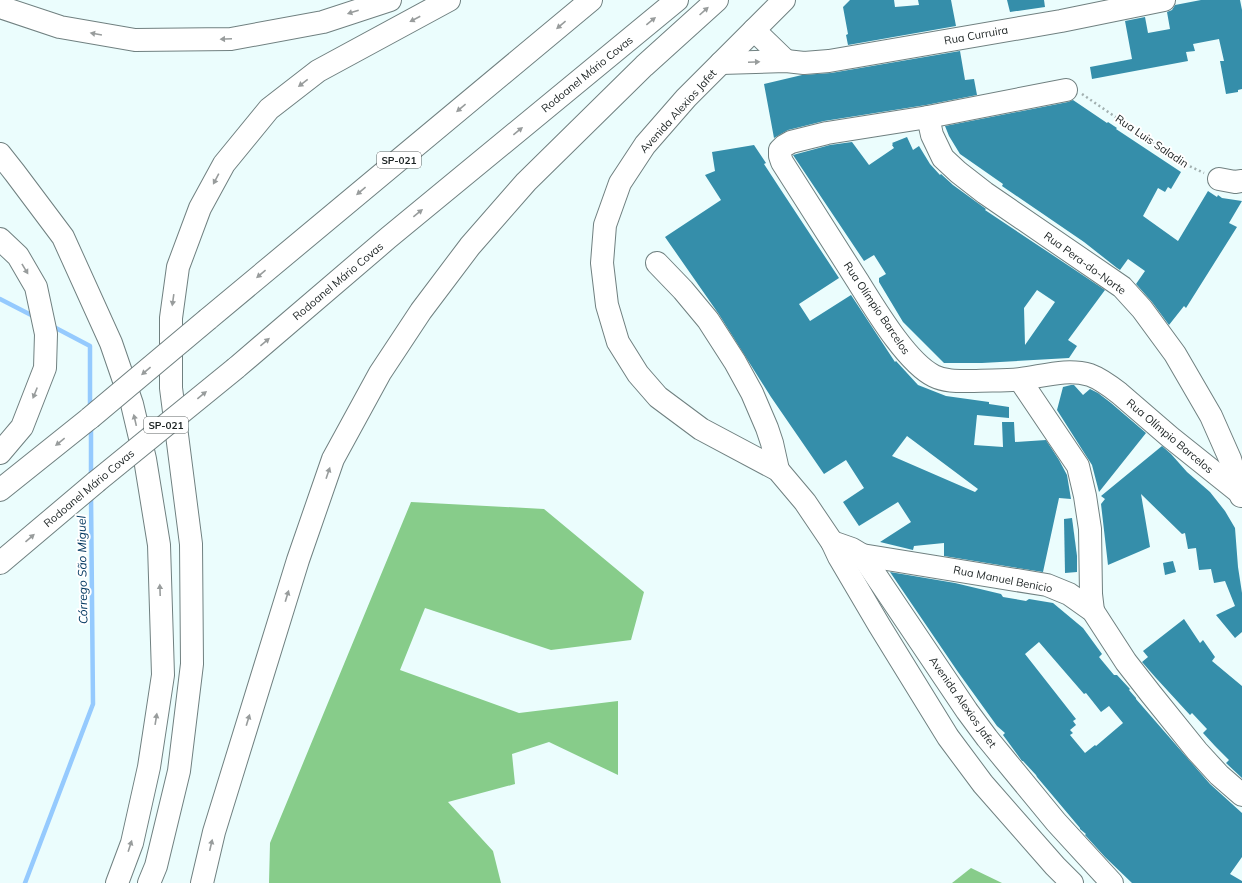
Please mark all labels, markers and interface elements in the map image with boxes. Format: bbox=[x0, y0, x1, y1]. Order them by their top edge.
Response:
one-way arrow bbox=[699, 7, 709, 16]
one-way arrow bbox=[346, 9, 358, 15]
one-way arrow bbox=[409, 15, 421, 22]
one-way arrow bbox=[645, 17, 656, 26]
one-way arrow bbox=[556, 20, 567, 29]
street label: Rua Curruira bbox=[943, 22, 1009, 48]
one-way arrow bbox=[90, 30, 102, 36]
street label: Rodoanel Mário Covas bbox=[538, 33, 636, 115]
one-way arrow bbox=[219, 36, 232, 42]
one-way arrow bbox=[747, 59, 760, 65]
street label: Avenida Alexios Jafet bbox=[637, 66, 719, 156]
one-way arrow bbox=[297, 79, 308, 88]
one-way arrow bbox=[456, 104, 467, 113]
street label: Rua Luis Saladin bbox=[1113, 111, 1191, 171]
one-way arrow bbox=[513, 126, 523, 135]
road number: SP-021 bbox=[377, 152, 421, 168]
one-way arrow bbox=[213, 173, 219, 185]
one-way arrow bbox=[356, 187, 367, 196]
one-way arrow bbox=[412, 209, 423, 218]
street label: Rua Pera-do-Norte bbox=[1041, 229, 1129, 297]
street label: Rodoanel Mário Covas bbox=[290, 239, 386, 323]
street label: Rua Olímpio Barcelos bbox=[841, 259, 913, 357]
one-way arrow bbox=[22, 263, 29, 275]
one-way arrow bbox=[256, 270, 267, 279]
one-way arrow bbox=[170, 294, 176, 306]
one-way arrow bbox=[260, 338, 271, 347]
one-way arrow bbox=[140, 367, 151, 376]
one-way arrow bbox=[32, 387, 38, 399]
one-way arrow bbox=[196, 391, 207, 400]
street label: Rua Olímpio Barcelos bbox=[1124, 396, 1216, 476]
one-way arrow bbox=[132, 414, 138, 426]
road number: SP-021 bbox=[144, 417, 188, 433]
one-way arrow bbox=[54, 438, 65, 447]
street label: Rodoanel Mário Covas bbox=[41, 446, 137, 530]
one-way arrow bbox=[326, 467, 332, 479]
water label: Córrego São Miguel bbox=[74, 516, 90, 624]
one-way arrow bbox=[24, 534, 35, 543]
street label: Rua Manuel Benicio bbox=[952, 563, 1054, 595]
one-way arrow bbox=[157, 583, 163, 596]
one-way arrow bbox=[284, 590, 290, 602]
street label: Avenida Alexios Jafet bbox=[926, 654, 1000, 750]
one-way arrow bbox=[153, 713, 159, 725]
one-way arrow bbox=[245, 714, 251, 726]
one-way arrow bbox=[208, 839, 214, 851]
one-way arrow bbox=[127, 840, 133, 852]

